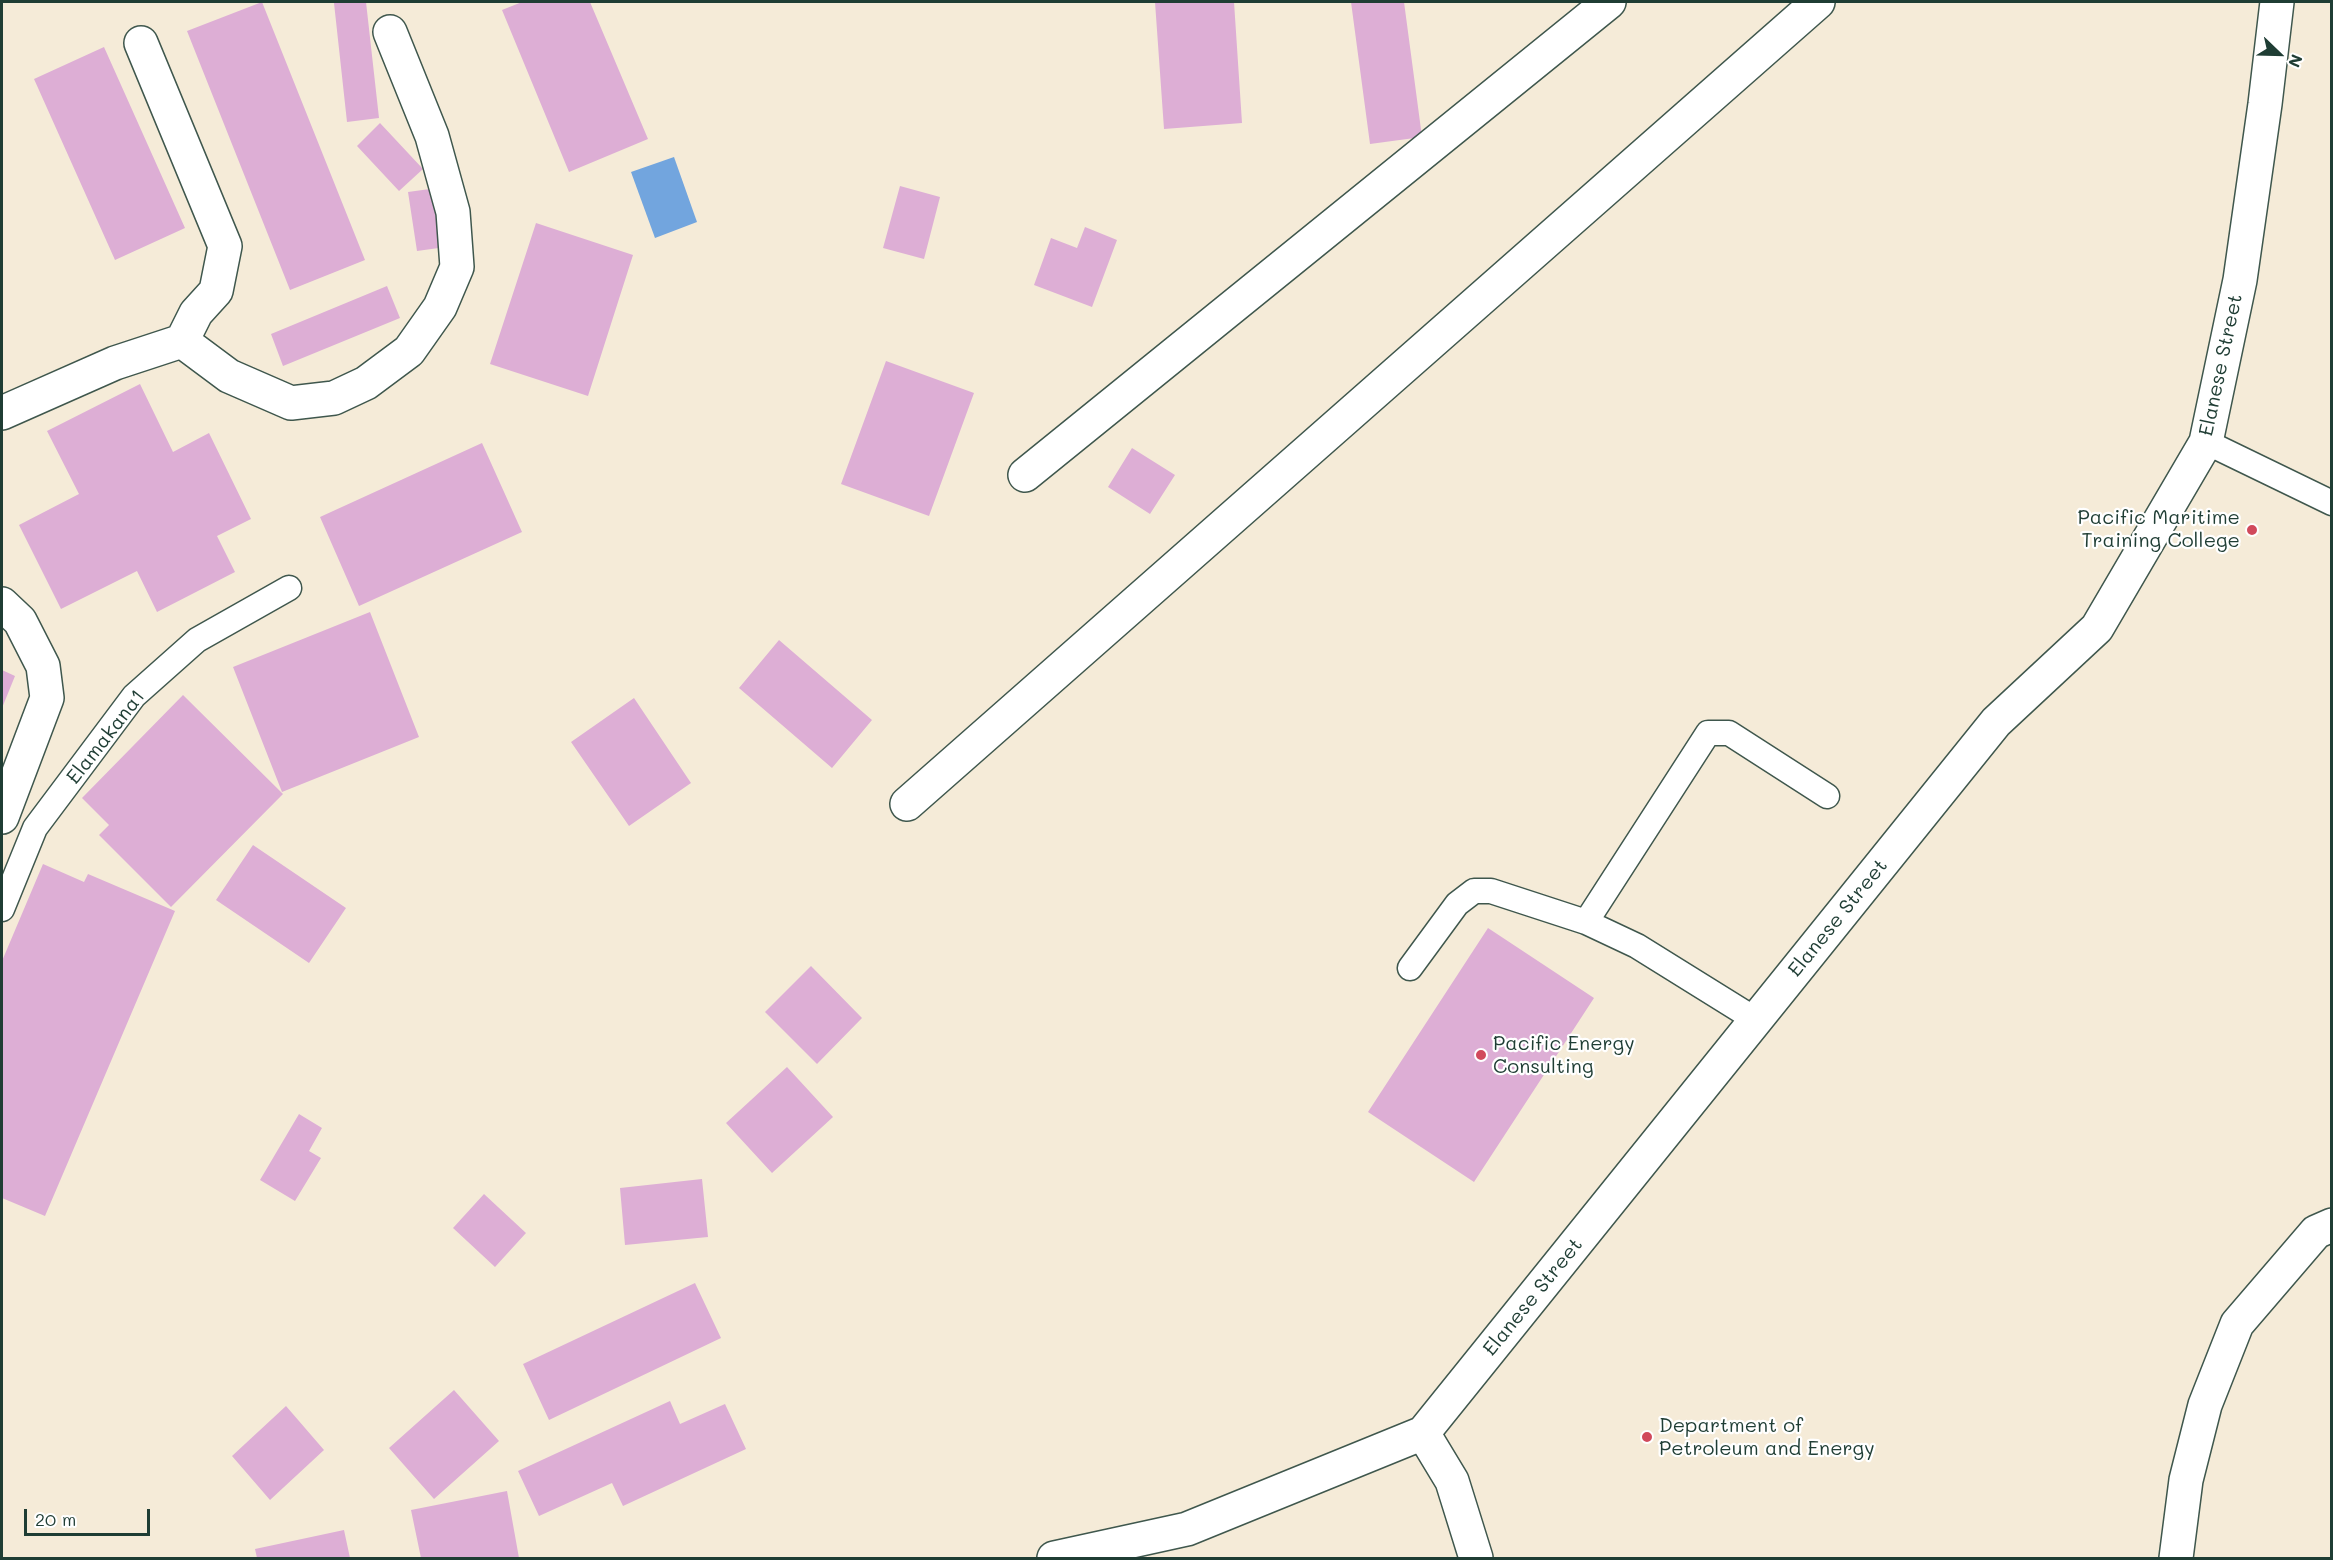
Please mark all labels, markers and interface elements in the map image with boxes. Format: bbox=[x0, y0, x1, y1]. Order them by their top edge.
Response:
north arrow bbox=[2249, 24, 2309, 84]
text: N bbox=[2284, 52, 2308, 71]
street label: Elanese Street bbox=[2194, 292, 2248, 438]
place label: Pacific Maritime Training College bbox=[2078, 506, 2240, 553]
marker: Pacific Maritime Training College bbox=[2245, 523, 2259, 537]
street label: Elamakana1 bbox=[62, 685, 150, 789]
street label: Elanese Street bbox=[1783, 854, 1893, 982]
place label: Pacific Energy Consulting bbox=[1493, 1032, 1635, 1079]
marker: Pacific Energy Consulting bbox=[1474, 1048, 1488, 1062]
street label: Elanese Street bbox=[1478, 1233, 1588, 1361]
place label: Department of Petroleum and Energy bbox=[1659, 1414, 1875, 1461]
marker: Department of Petroleum and Energy bbox=[1640, 1430, 1654, 1444]
scale bar bbox=[27, 1497, 153, 1535]
text: 20 m bbox=[35, 1507, 76, 1531]

